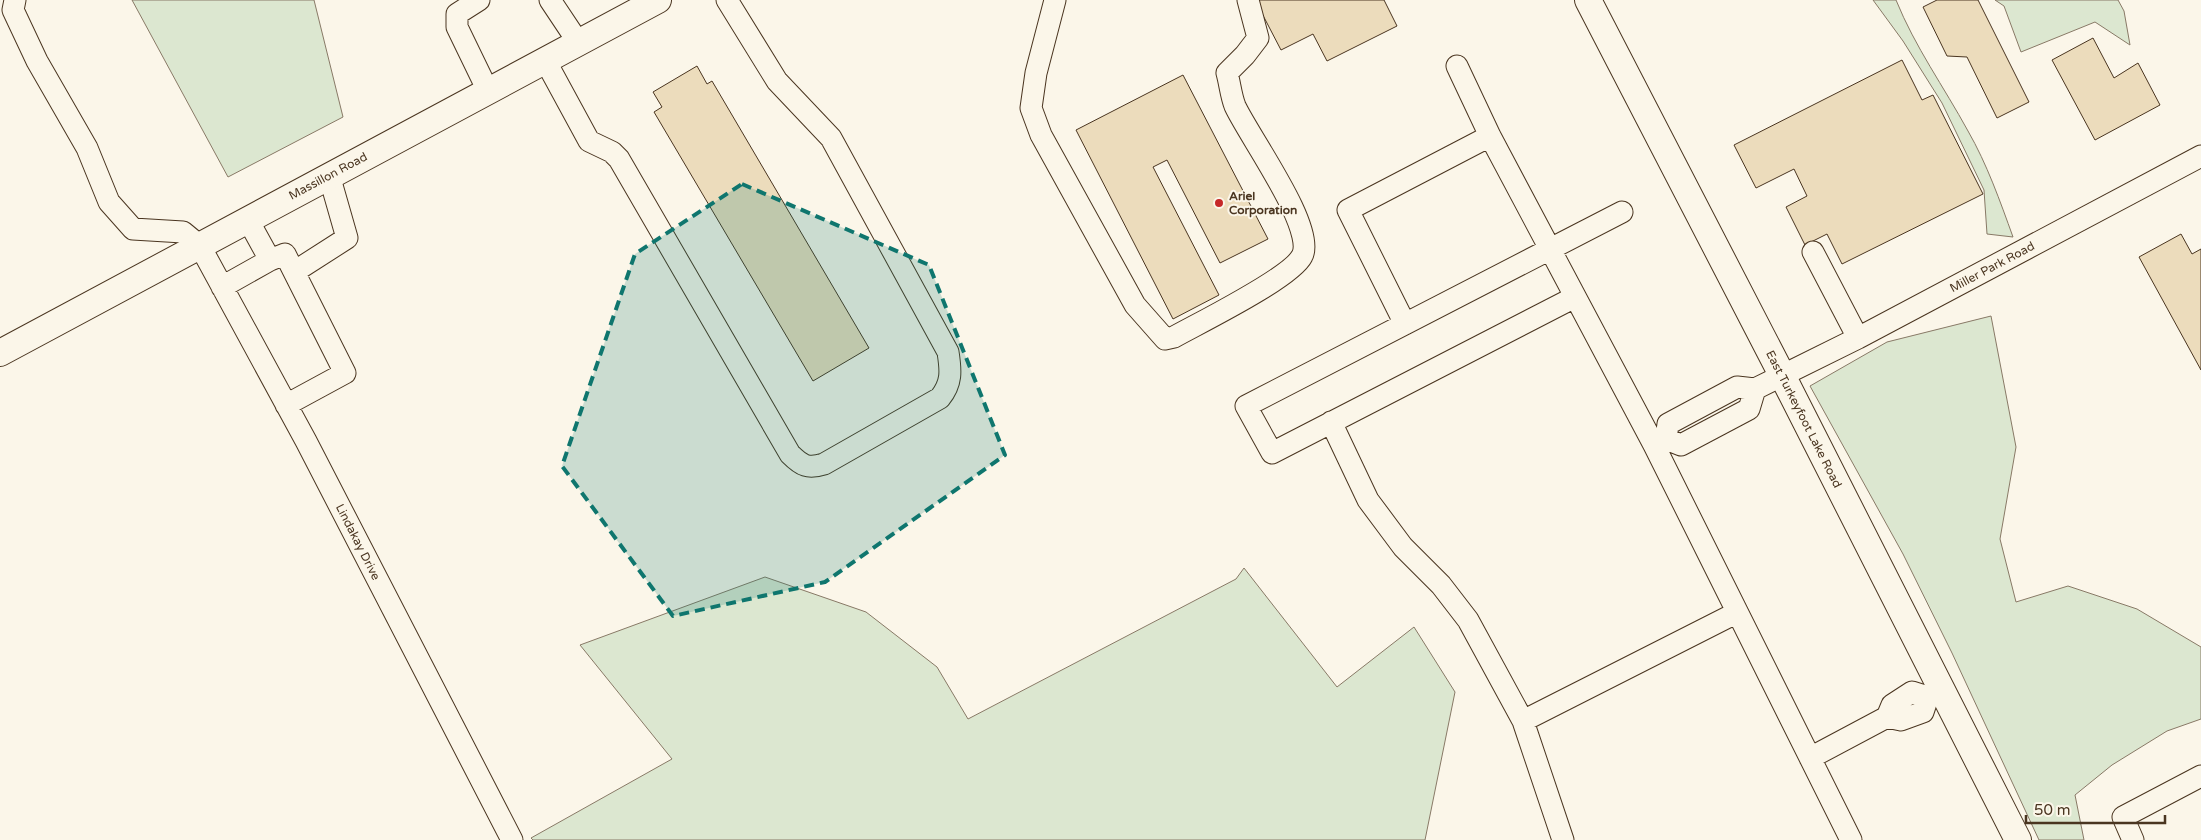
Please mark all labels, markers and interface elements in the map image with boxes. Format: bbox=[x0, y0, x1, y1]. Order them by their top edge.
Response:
street label: Massillon Road bbox=[286, 149, 370, 203]
place label: Ariel Corporation bbox=[1229, 189, 1297, 218]
marker: Ariel Corporation bbox=[1213, 197, 1225, 209]
street label: Miller Park Road bbox=[1947, 239, 2037, 295]
street label: East Turkeyfoot Lake Road bbox=[1763, 348, 1845, 490]
street label: Lindakay Drive bbox=[333, 502, 383, 583]
scale bar bbox=[2026, 792, 2165, 824]
text: 50 m bbox=[2034, 801, 2071, 819]

